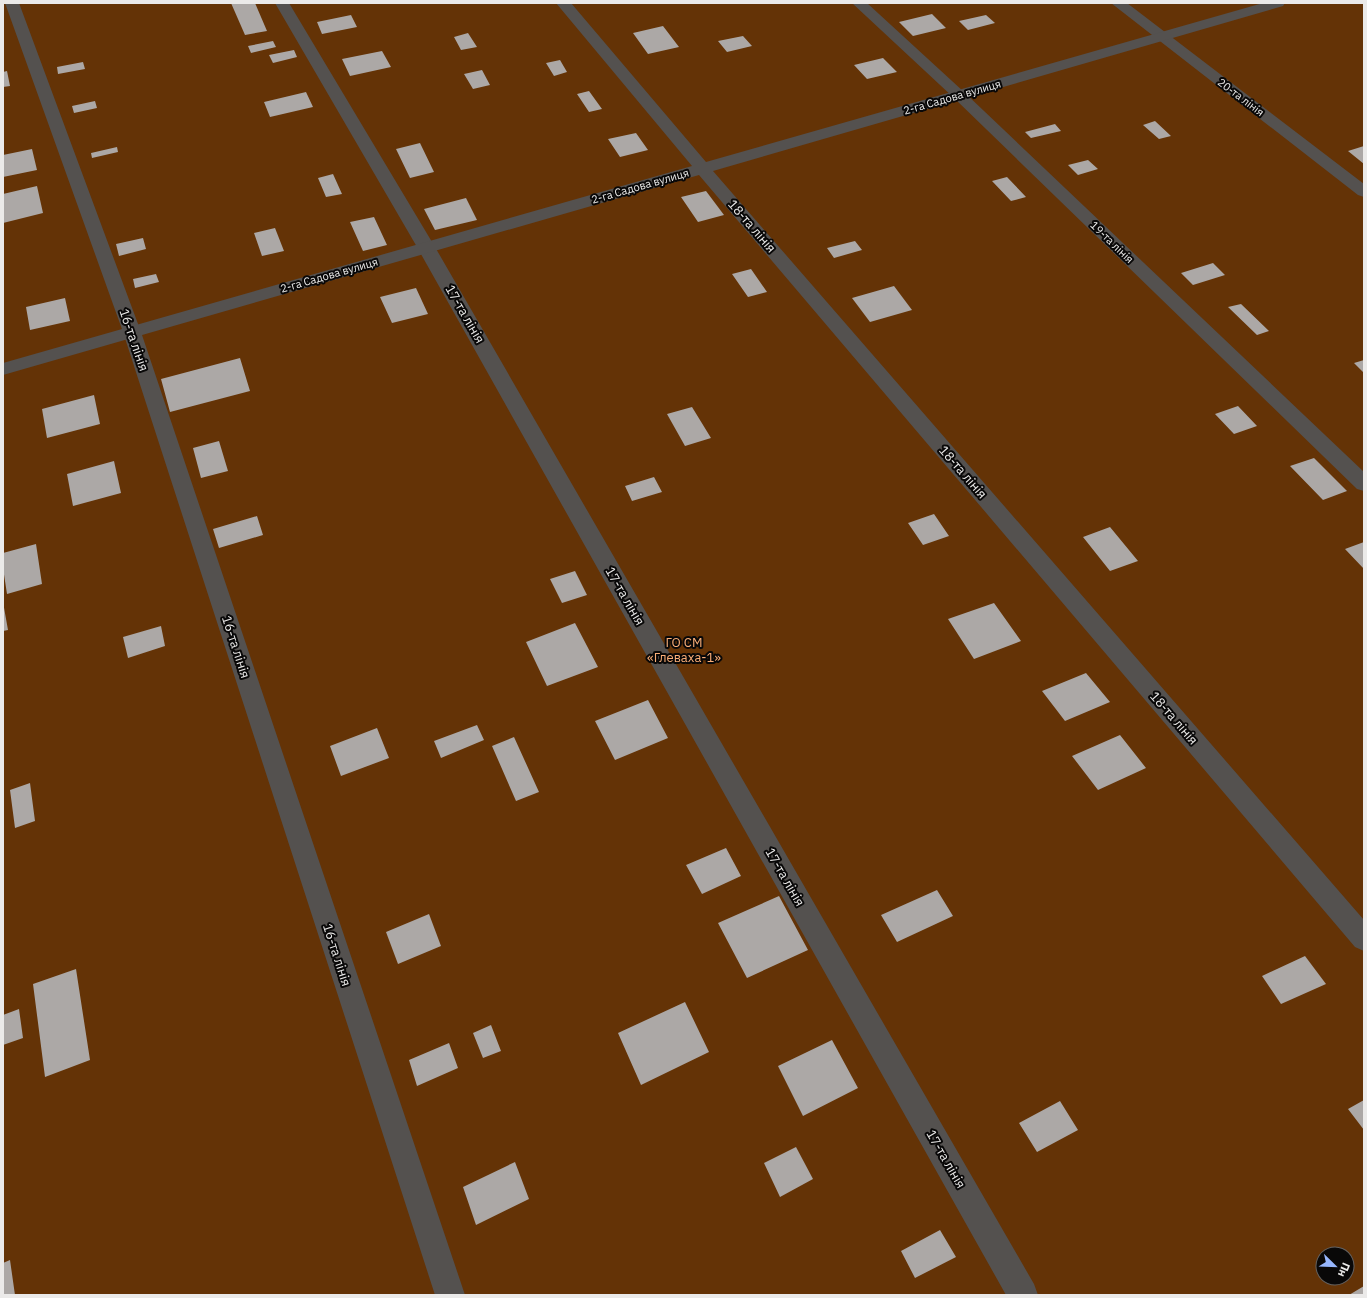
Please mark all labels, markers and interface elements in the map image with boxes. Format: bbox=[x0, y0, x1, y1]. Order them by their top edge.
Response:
street label: 20-та лінія bbox=[1215, 75, 1267, 119]
street label: 2-га Садова вулиця bbox=[902, 76, 1002, 118]
street label: 2-га Садова вулиця bbox=[590, 165, 690, 207]
street label: 18-та лінія bbox=[724, 196, 780, 256]
street label: 19-та лінія bbox=[1087, 218, 1137, 266]
street label: 2-га Садова вулиця bbox=[279, 254, 379, 296]
street label: 17-та лінія bbox=[441, 282, 489, 346]
street label: 16-та лінія bbox=[115, 307, 153, 373]
street label: 18-та лінія bbox=[935, 442, 991, 502]
street label: 17-та лінія bbox=[601, 564, 649, 628]
street label: 16-та лінія bbox=[218, 614, 254, 680]
park label: ГО СМ «Глеваха-1» bbox=[647, 634, 721, 666]
street label: 18-та лінія bbox=[1146, 688, 1202, 748]
street label: 17-та лінія bbox=[761, 845, 809, 909]
street label: 16-та лінія bbox=[319, 922, 355, 988]
street label: 17-та лінія bbox=[922, 1127, 970, 1191]
north arrow bbox=[1315, 1246, 1355, 1286]
text: Пн bbox=[1335, 1260, 1353, 1279]

